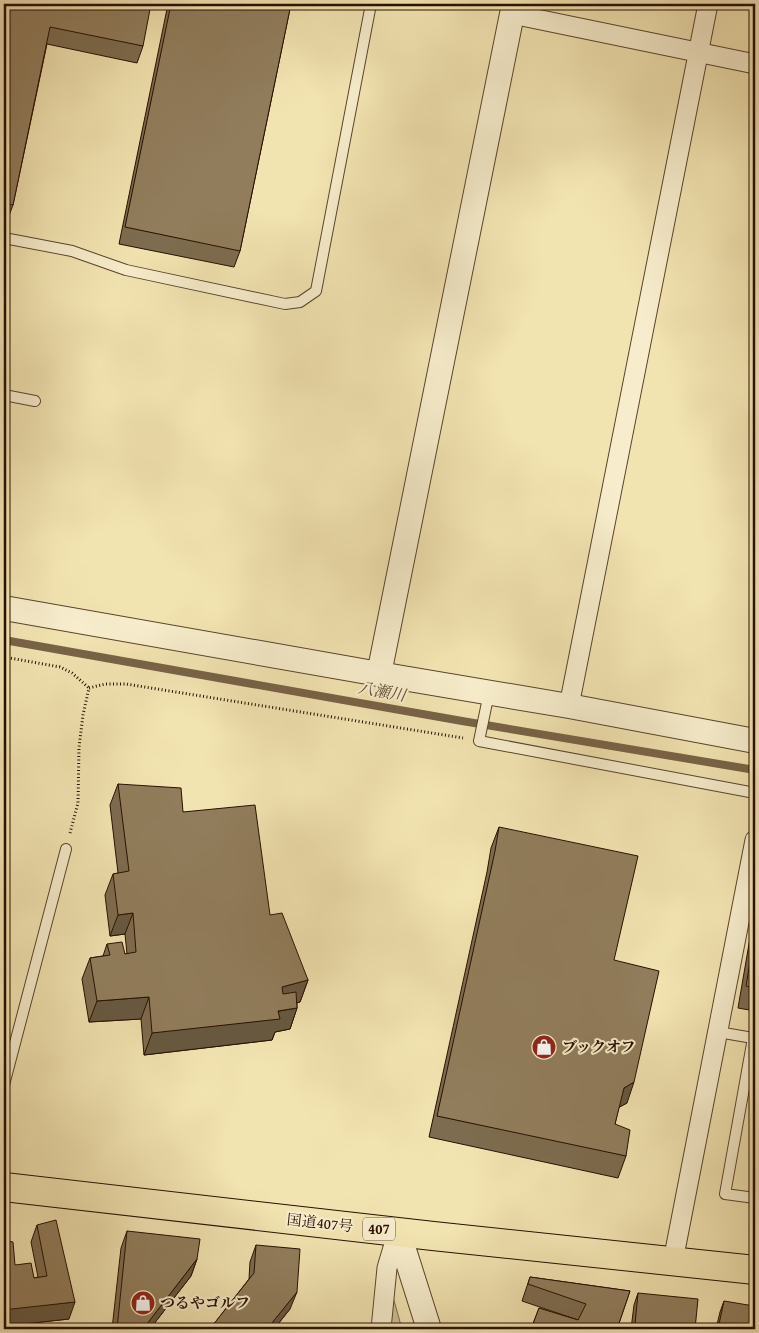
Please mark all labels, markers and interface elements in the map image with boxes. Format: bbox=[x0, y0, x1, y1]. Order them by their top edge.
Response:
water label: 八瀬川 bbox=[356, 675, 410, 707]
shop icon: ブックオフ bbox=[531, 1034, 557, 1060]
place label: ブックオフ bbox=[562, 1036, 636, 1057]
street label: 国道407号 bbox=[286, 1209, 354, 1236]
road number: 407 bbox=[363, 1218, 395, 1240]
shop icon: つるやゴルフ bbox=[130, 1290, 156, 1316]
place label: つるやゴルフ bbox=[160, 1292, 250, 1313]

